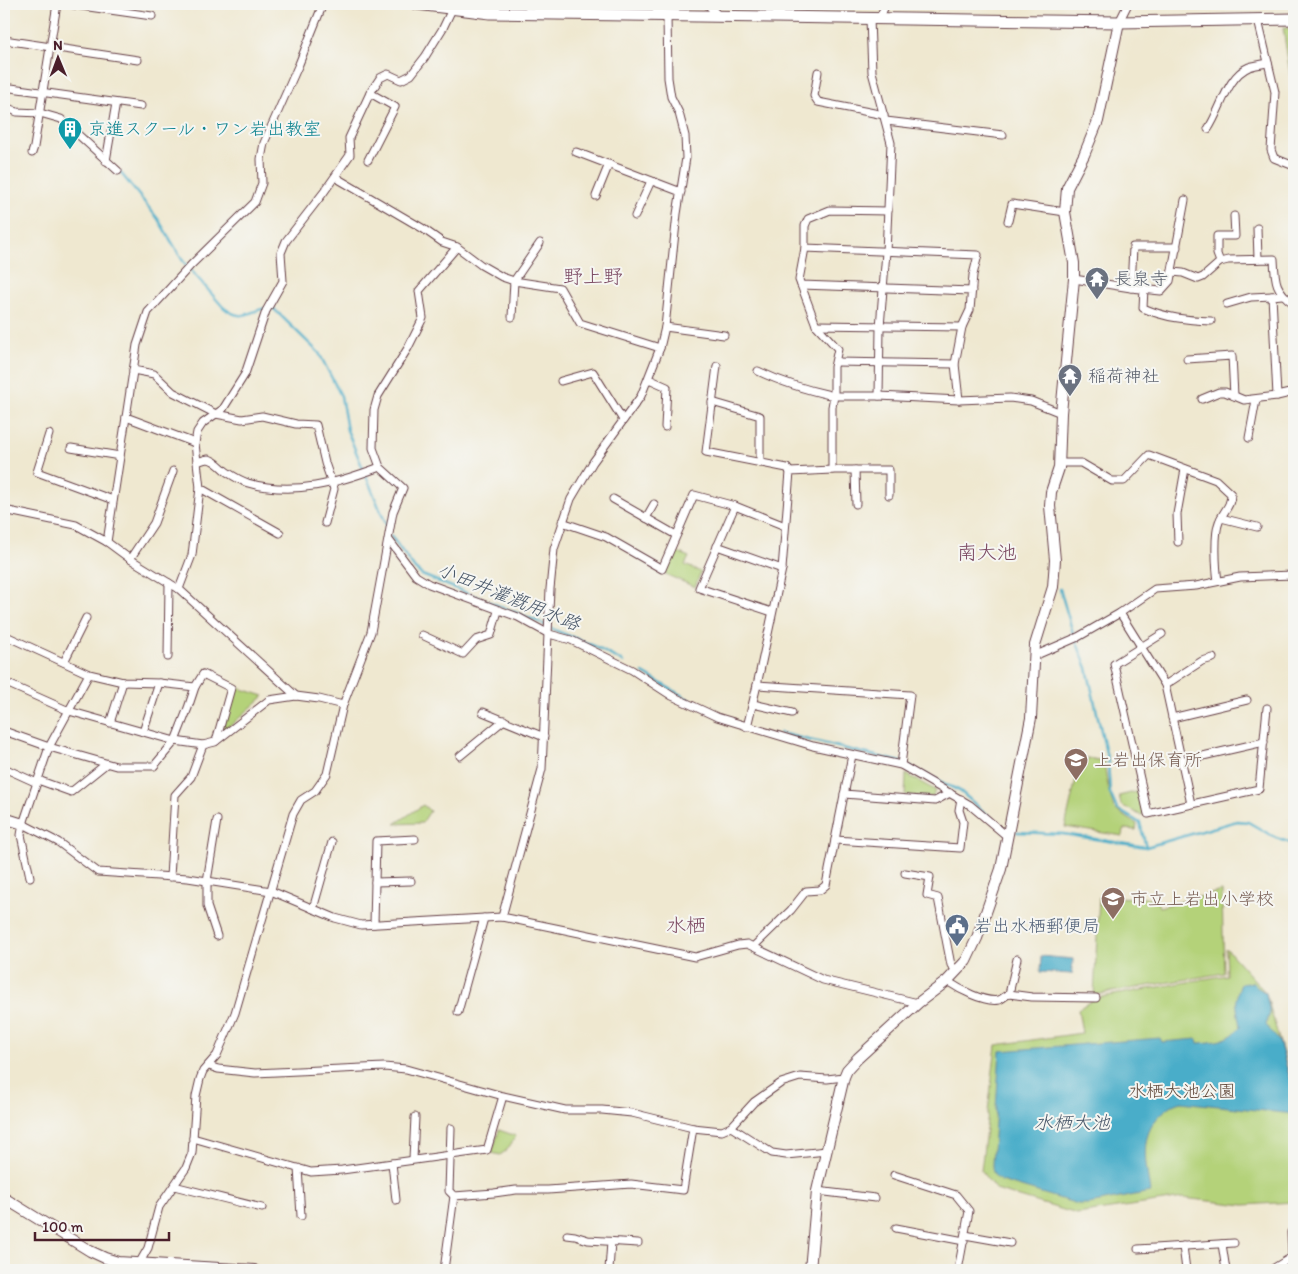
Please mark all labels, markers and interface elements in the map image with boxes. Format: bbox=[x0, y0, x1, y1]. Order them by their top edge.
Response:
north arrow bbox=[32, 32, 82, 82]
text: N bbox=[53, 37, 63, 54]
building icon: 京進スクール・ワン岩出教室 bbox=[57, 116, 83, 150]
place label: 京進スクール・ワン岩出教室 bbox=[88, 118, 321, 140]
district label: 野上野 bbox=[563, 264, 623, 288]
temple icon: 長泉寺 bbox=[1084, 266, 1110, 300]
place label: 長泉寺 bbox=[1114, 268, 1168, 290]
temple icon: 稲荷神社 bbox=[1057, 363, 1083, 397]
place label: 稲荷神社 bbox=[1088, 365, 1160, 387]
district label: 南大池 bbox=[957, 540, 1017, 564]
water label: 小田井灌漑用水路 bbox=[434, 557, 585, 636]
school or university icon: 上岩出保育所 bbox=[1063, 747, 1089, 781]
place label: 上岩出保育所 bbox=[1094, 749, 1202, 771]
school or university icon: 市立上岩出小学校 bbox=[1100, 886, 1126, 920]
place label: 市立上岩出小学校 bbox=[1130, 888, 1274, 910]
district label: 水栖 bbox=[666, 913, 706, 937]
public building icon: 岩出水栖郵便局 bbox=[944, 913, 970, 947]
place label: 岩出水栖郵便局 bbox=[974, 915, 1100, 937]
park label: 水栖大池公園 bbox=[1128, 1080, 1236, 1102]
water label: 水栖大池 bbox=[1034, 1111, 1111, 1134]
scale bar bbox=[35, 1209, 169, 1241]
text: 100 m bbox=[42, 1218, 84, 1236]

